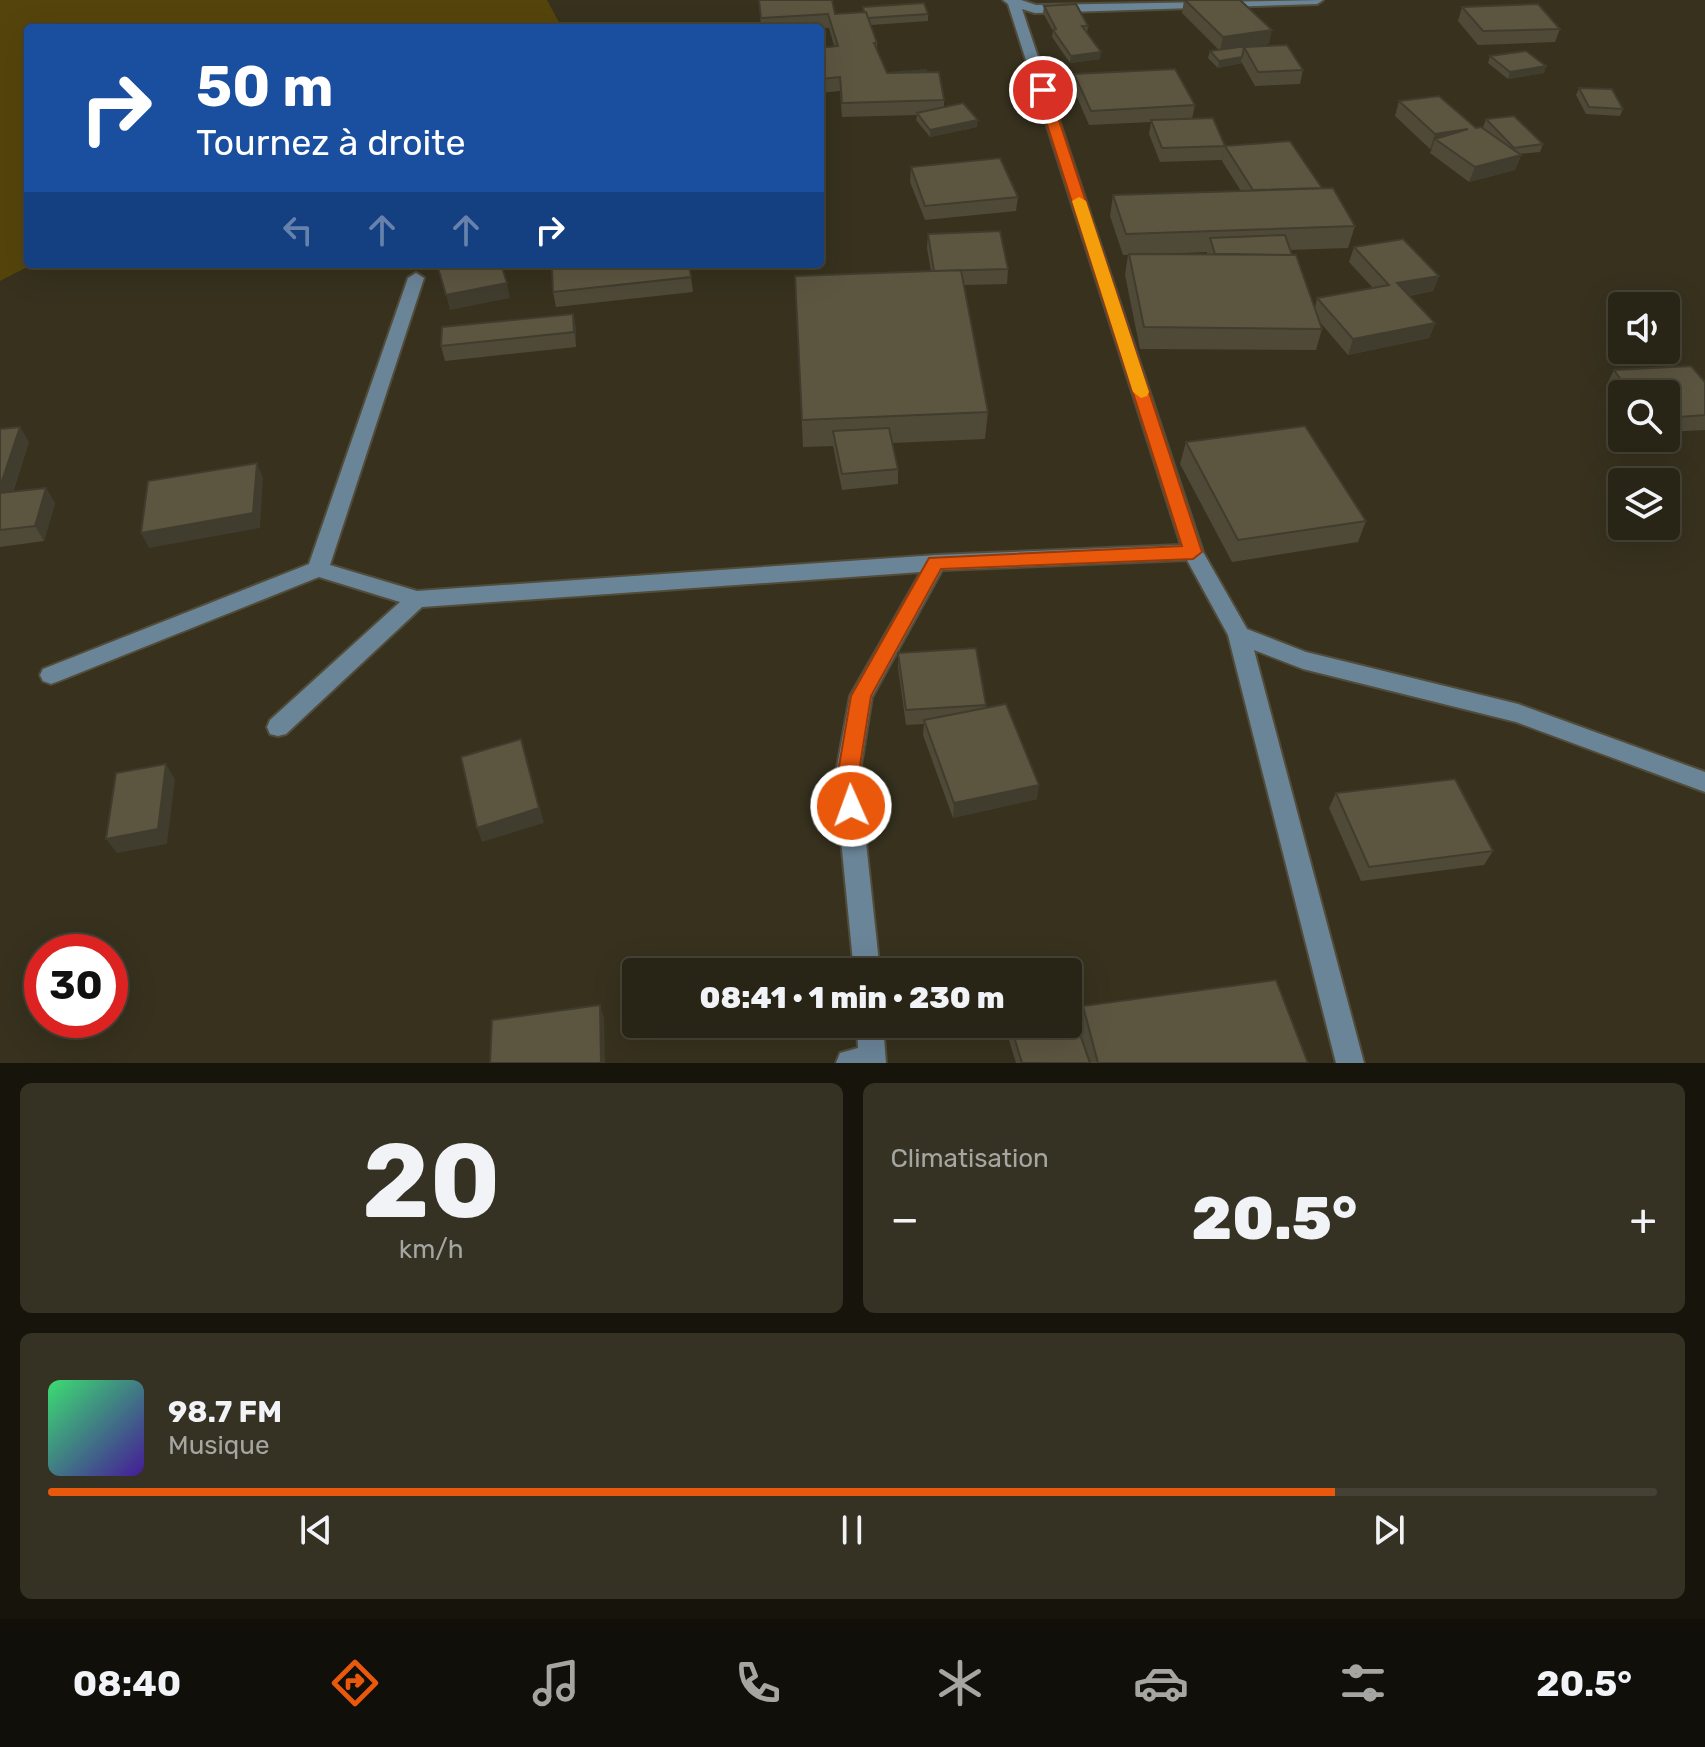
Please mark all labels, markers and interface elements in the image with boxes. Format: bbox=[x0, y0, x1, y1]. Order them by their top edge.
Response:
text: 50 m bbox=[196, 54, 333, 120]
icon: right bbox=[64, 56, 168, 160]
pin bbox=[1009, 56, 1077, 124]
icon: arrive bbox=[1021, 68, 1065, 112]
text: Tournez à droite bbox=[196, 121, 466, 164]
icon: left bbox=[276, 208, 320, 252]
icon: ahead bbox=[360, 208, 404, 252]
icon: ahead bbox=[444, 208, 488, 252]
icon: right bbox=[528, 208, 572, 252]
map controls bbox=[1608, 292, 1680, 540]
button: sound bbox=[1608, 292, 1680, 364]
button: search bbox=[1608, 380, 1680, 452]
button: layers bbox=[1608, 468, 1680, 540]
position arrow bbox=[809, 764, 893, 848]
speed limit sign: 30 bbox=[24, 934, 128, 1038]
text: 08:41 · 1 min · 230 m bbox=[699, 980, 1005, 1016]
text: 20 bbox=[362, 1120, 500, 1243]
text: Climatisation bbox=[891, 1143, 1049, 1174]
text: 20.5° bbox=[1192, 1183, 1357, 1254]
text: − bbox=[891, 1193, 919, 1245]
text: + bbox=[1630, 1193, 1657, 1245]
text: km/h bbox=[399, 1234, 464, 1265]
text: 98.7 FM bbox=[168, 1394, 282, 1430]
text: Musique bbox=[168, 1430, 270, 1461]
icon: previous bbox=[294, 1508, 338, 1552]
icon: pause bbox=[830, 1508, 874, 1552]
icon: next bbox=[1367, 1508, 1411, 1552]
icon: directions bbox=[327, 1655, 383, 1711]
icon: music bbox=[528, 1655, 584, 1711]
icon: phone bbox=[730, 1655, 786, 1711]
icon: climate bbox=[932, 1655, 988, 1711]
icon: car bbox=[1133, 1655, 1189, 1711]
icon: filters bbox=[1335, 1655, 1391, 1711]
text: 08:40 bbox=[73, 1662, 181, 1705]
text: 20.5° bbox=[1536, 1662, 1632, 1705]

